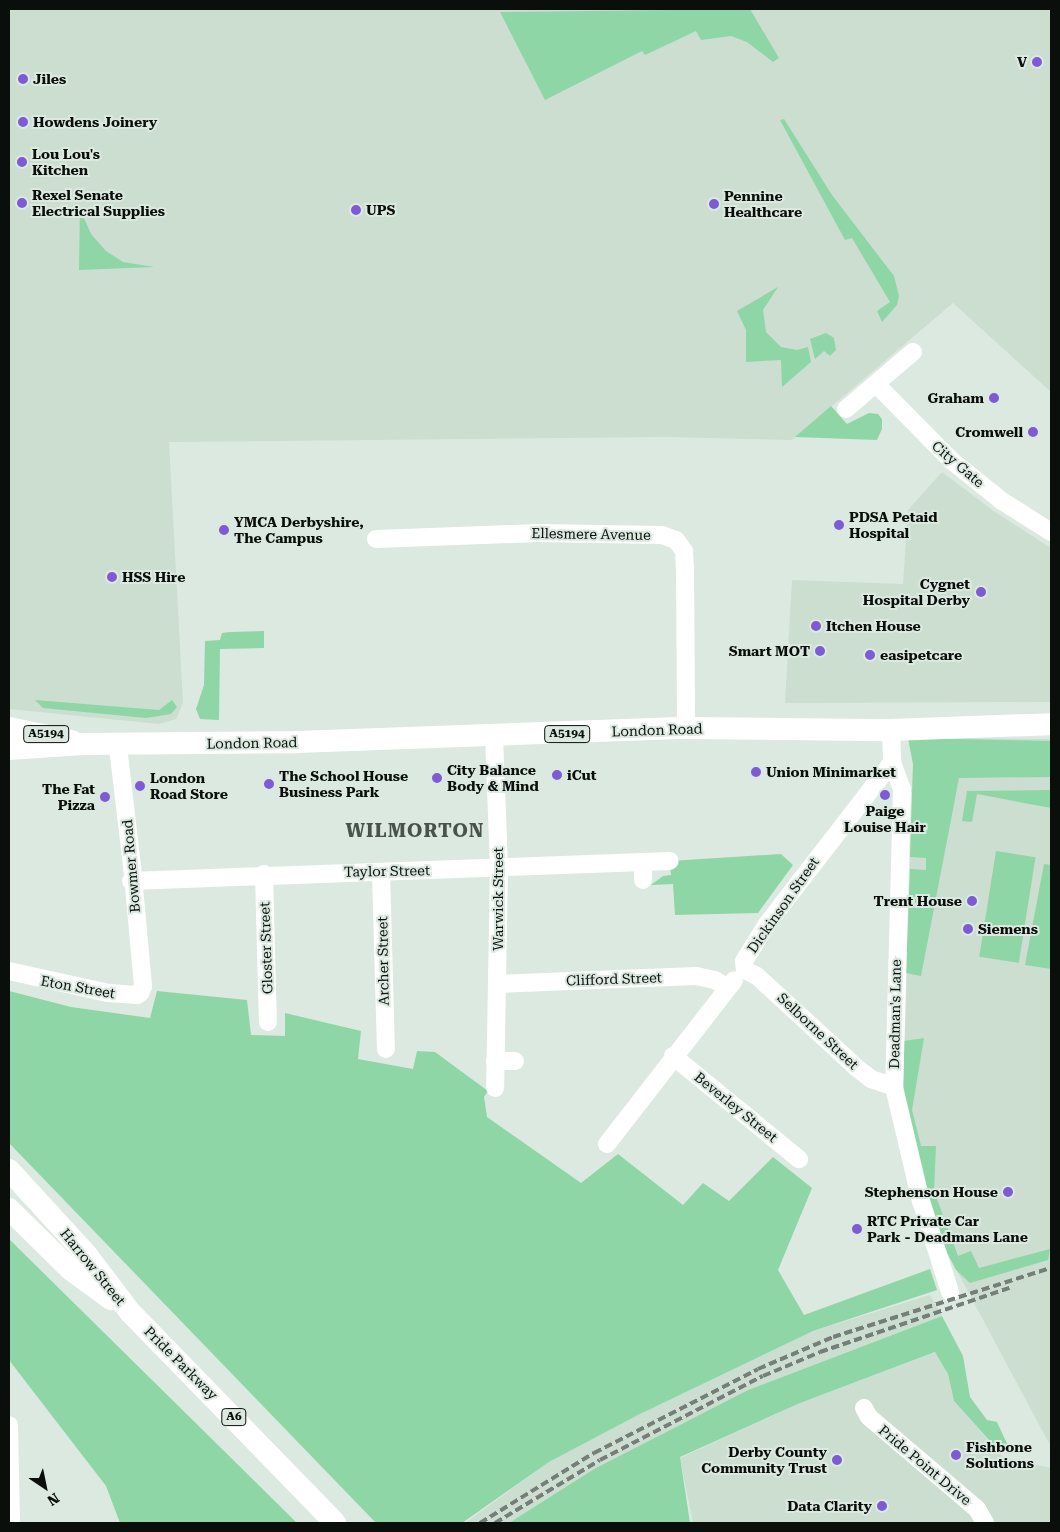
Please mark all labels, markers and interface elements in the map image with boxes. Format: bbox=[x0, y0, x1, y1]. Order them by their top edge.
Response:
place label: V bbox=[1017, 54, 1027, 70]
marker: V bbox=[1031, 56, 1043, 68]
place label: Jiles bbox=[33, 71, 66, 87]
marker: Jiles bbox=[17, 73, 29, 85]
place label: Howdens Joinery bbox=[33, 114, 157, 130]
marker: Howdens Joinery bbox=[17, 116, 29, 128]
place label: Lou Lou's Kitchen bbox=[32, 146, 100, 178]
marker: Lou Lou's Kitchen bbox=[16, 156, 28, 168]
place label: Rexel Senate Electrical Supplies bbox=[32, 187, 165, 220]
place label: Pennine Healthcare bbox=[724, 188, 802, 220]
marker: Rexel Senate Electrical Supplies bbox=[16, 197, 28, 209]
marker: Pennine Healthcare bbox=[708, 198, 720, 210]
place label: UPS bbox=[366, 202, 395, 218]
marker: UPS bbox=[350, 204, 362, 216]
place label: Graham bbox=[928, 390, 984, 406]
marker: Graham bbox=[988, 392, 1000, 404]
place label: Cromwell bbox=[955, 424, 1023, 440]
marker: Cromwell bbox=[1027, 426, 1039, 438]
street label: City Gate bbox=[928, 437, 988, 491]
place label: PDSA Petaid Hospital bbox=[849, 509, 938, 542]
place label: YMCA Derbyshire, The Campus bbox=[234, 514, 364, 546]
marker: PDSA Petaid Hospital bbox=[833, 519, 845, 531]
marker: YMCA Derbyshire, The Campus bbox=[218, 524, 230, 536]
street label: Ellesmere Avenue bbox=[531, 525, 651, 543]
place label: HSS Hire bbox=[122, 569, 185, 585]
marker: HSS Hire bbox=[106, 571, 118, 583]
place label: Cygnet Hospital Derby bbox=[863, 576, 970, 608]
marker: Cygnet Hospital Derby bbox=[974, 585, 988, 599]
place label: Itchen House bbox=[826, 618, 921, 634]
marker: Itchen House bbox=[810, 620, 822, 632]
place label: Smart MOT bbox=[729, 643, 810, 659]
marker: Smart MOT bbox=[814, 645, 826, 657]
place label: easipetcare bbox=[880, 647, 962, 663]
marker: easipetcare bbox=[864, 649, 876, 661]
street label: London Road bbox=[611, 720, 703, 740]
road number: A5194 bbox=[22, 724, 70, 744]
road number: A5194 bbox=[543, 724, 591, 744]
street label: London Road bbox=[206, 734, 298, 752]
place label: City Balance Body & Mind bbox=[447, 762, 539, 794]
place label: Union Minimarket bbox=[766, 764, 896, 780]
marker: Union Minimarket bbox=[750, 766, 762, 778]
place label: iCut bbox=[567, 767, 596, 783]
place label: The School House Business Park bbox=[279, 768, 408, 800]
marker: iCut bbox=[551, 769, 563, 781]
place label: London Road Store bbox=[150, 770, 228, 802]
marker: City Balance Body & Mind bbox=[431, 772, 443, 784]
marker: The School House Business Park bbox=[263, 778, 275, 790]
marker: London Road Store bbox=[134, 780, 146, 792]
place label: The Fat Pizza bbox=[42, 781, 95, 814]
marker: Paige Louise Hair bbox=[879, 789, 891, 801]
marker: The Fat Pizza bbox=[99, 791, 111, 803]
place label: Paige Louise Hair bbox=[844, 803, 926, 836]
street label: Bowmer Road bbox=[119, 819, 143, 913]
district label: WILMORTON bbox=[344, 820, 486, 842]
street label: Warwick Street bbox=[490, 847, 506, 951]
street label: Dickinson Street bbox=[744, 854, 822, 956]
street label: Taylor Street bbox=[344, 862, 430, 880]
place label: Trent House bbox=[873, 893, 962, 909]
marker: Trent House bbox=[966, 895, 978, 907]
street label: Gloster Street bbox=[256, 901, 276, 995]
street label: Archer Street bbox=[374, 916, 392, 1006]
place label: Siemens bbox=[978, 921, 1038, 937]
marker: Siemens bbox=[962, 923, 974, 935]
street label: Deadman's Lane bbox=[886, 959, 904, 1069]
street label: Clifford Street bbox=[566, 969, 662, 989]
street label: Eton Street bbox=[39, 972, 117, 1002]
street label: Selborne Street bbox=[774, 989, 862, 1073]
street label: Beverley Street bbox=[691, 1068, 781, 1146]
place label: Stephenson House bbox=[865, 1184, 998, 1200]
marker: Stephenson House bbox=[1002, 1186, 1014, 1198]
place label: RTC Private Car Park - Deadmans Lane bbox=[867, 1213, 1028, 1246]
marker: RTC Private Car Park - Deadmans Lane bbox=[851, 1223, 863, 1235]
street label: Harrow Street bbox=[57, 1225, 129, 1309]
street label: Pride Parkway bbox=[141, 1323, 221, 1403]
road number: A6 bbox=[220, 1408, 248, 1426]
street label: Pride Point Drive bbox=[875, 1421, 975, 1509]
place label: Fishbone Solutions bbox=[966, 1439, 1034, 1471]
place label: Derby County Community Trust bbox=[701, 1444, 827, 1476]
marker: Fishbone Solutions bbox=[950, 1449, 962, 1461]
marker: Derby County Community Trust bbox=[831, 1454, 843, 1466]
north arrow bbox=[20, 1462, 70, 1512]
text: N bbox=[44, 1490, 62, 1509]
place label: Data Clarity bbox=[787, 1498, 872, 1514]
marker: Data Clarity bbox=[876, 1500, 888, 1512]

